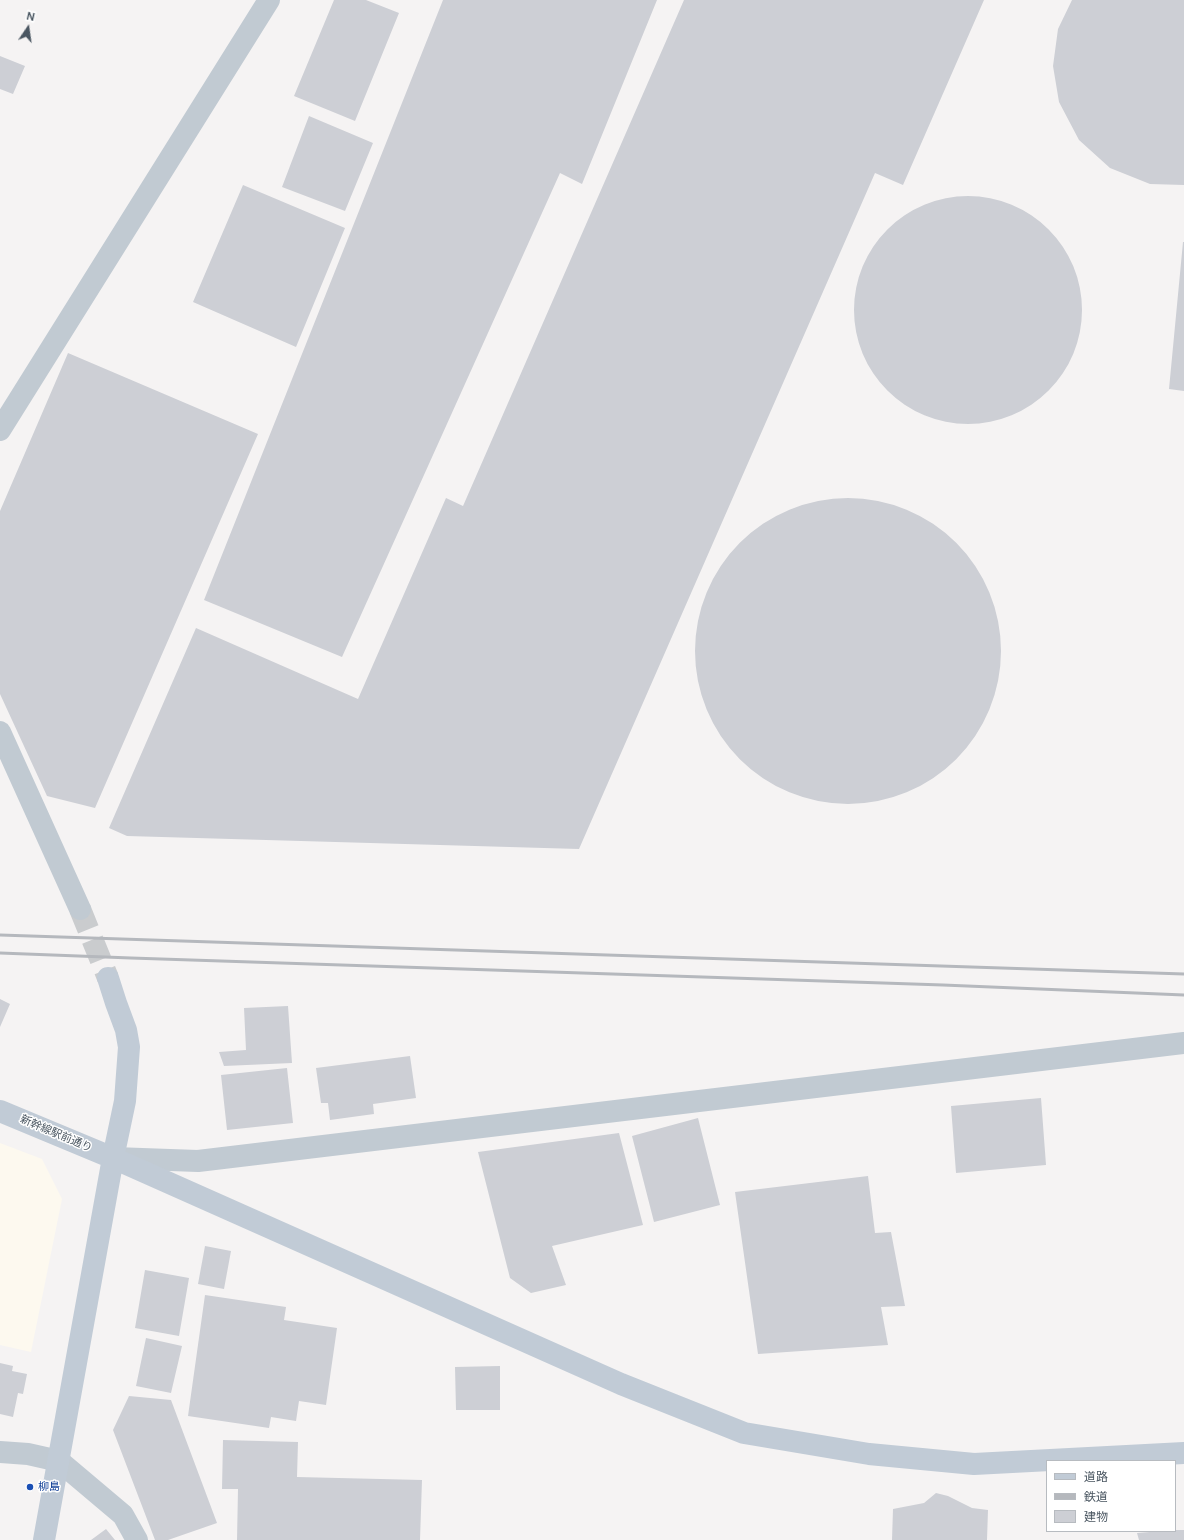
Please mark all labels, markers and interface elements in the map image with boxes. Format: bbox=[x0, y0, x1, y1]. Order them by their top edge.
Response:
north arrow bbox=[8, 8, 48, 48]
text: N bbox=[25, 9, 36, 24]
street label: 新幹線駅前通り bbox=[18, 1113, 94, 1155]
legend bbox=[1046, 1460, 1176, 1532]
text: 道路 bbox=[1084, 1469, 1108, 1485]
place label: 柳島 bbox=[38, 1480, 60, 1494]
marker: 柳島 bbox=[25, 1482, 35, 1492]
text: 鉄道 bbox=[1084, 1489, 1108, 1505]
text: 建物 bbox=[1084, 1509, 1108, 1525]

